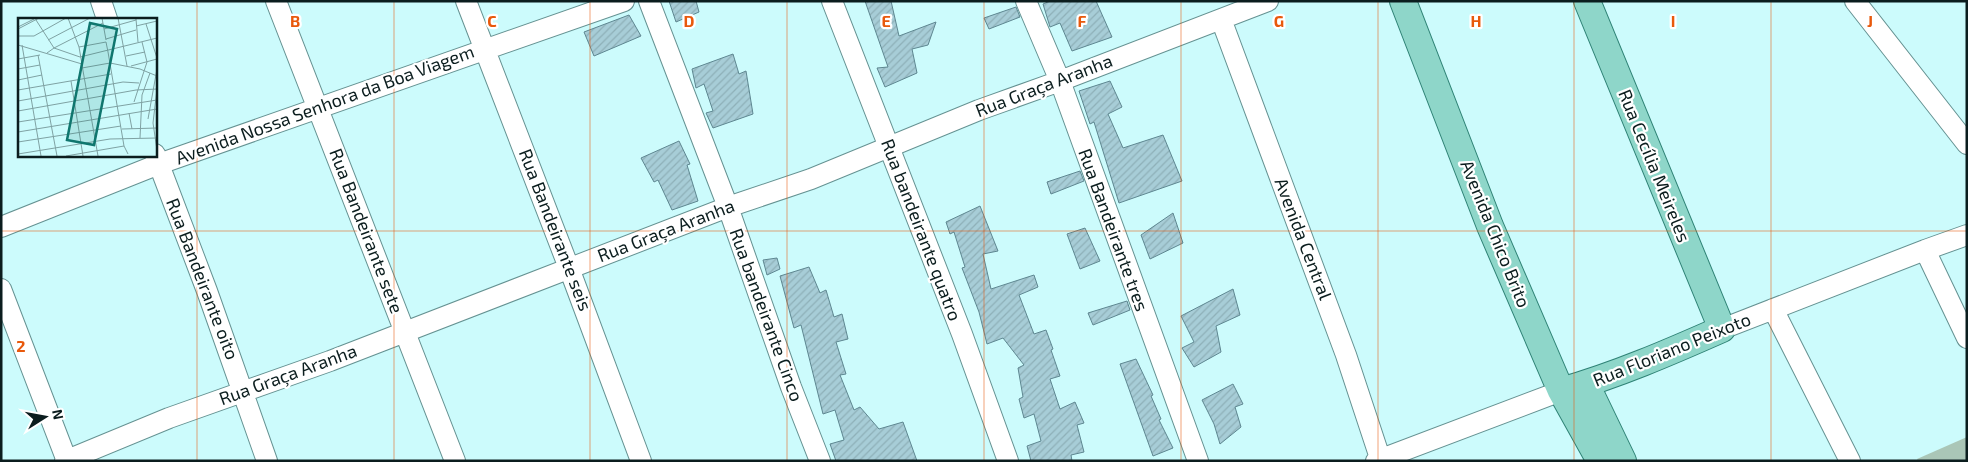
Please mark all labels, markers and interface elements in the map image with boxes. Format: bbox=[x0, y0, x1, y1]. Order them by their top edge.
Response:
text: B bbox=[290, 11, 300, 30]
text: C bbox=[487, 11, 497, 30]
text: D bbox=[684, 11, 695, 30]
text: E bbox=[881, 11, 891, 30]
text: F bbox=[1078, 11, 1087, 30]
text: G bbox=[1274, 11, 1284, 30]
text: H bbox=[1470, 11, 1482, 30]
text: I bbox=[1671, 11, 1675, 30]
text: J bbox=[1867, 11, 1873, 30]
inset map bbox=[18, 18, 156, 156]
street label: Avenida Nossa Senhora da Boa Viagem bbox=[172, 40, 477, 168]
street label: Rua Graça Aranha bbox=[972, 49, 1116, 122]
street label: Rua Cecília Meireles bbox=[1614, 86, 1696, 245]
street label: Rua bandeirante quatro bbox=[877, 136, 967, 324]
street label: Rua Bandeirante sete bbox=[325, 145, 408, 316]
street label: Rua Bandeirante tres bbox=[1074, 145, 1154, 314]
street label: Rua Bandeirante seis bbox=[515, 146, 597, 314]
street label: Avenida Chico Brito bbox=[1456, 157, 1536, 311]
street label: Avenida Central bbox=[1271, 175, 1338, 303]
street label: Rua Graça Aranha bbox=[594, 194, 738, 267]
street label: Rua Bandeirante oito bbox=[162, 195, 244, 362]
street label: Rua bandeirante Cinco bbox=[725, 225, 808, 404]
street label: Rua Floriano Peixoto bbox=[1590, 307, 1754, 391]
text: 2 bbox=[16, 336, 26, 355]
street label: Rua Graça Aranha bbox=[216, 339, 360, 410]
north arrow bbox=[20, 392, 70, 442]
text: N bbox=[49, 408, 68, 421]

